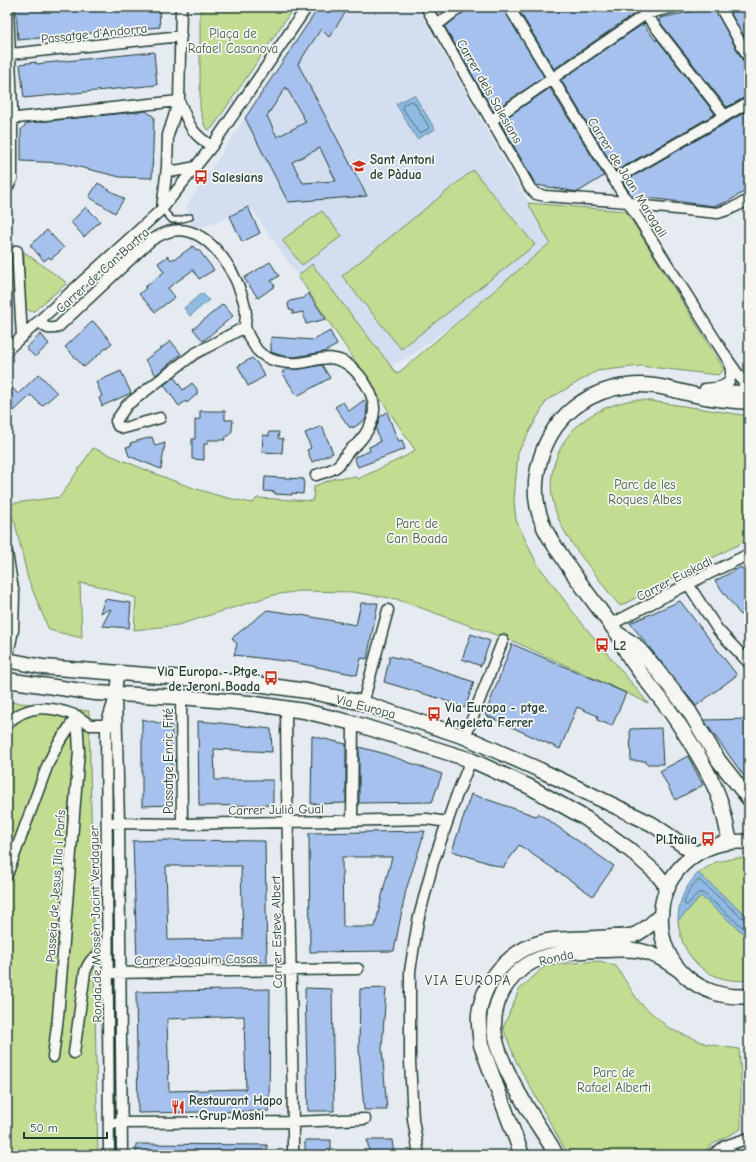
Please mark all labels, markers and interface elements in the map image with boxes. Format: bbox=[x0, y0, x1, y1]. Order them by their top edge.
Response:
street label: Passatge d'Andorra bbox=[40, 20, 148, 47]
park label: Plaça de Rafael Casanova bbox=[188, 26, 278, 56]
street label: Carrer dels Salesians bbox=[454, 37, 525, 146]
street label: Carrer de Joan Maragall bbox=[585, 115, 671, 240]
place label: Sant Antoni de Pàdua bbox=[370, 152, 435, 182]
school or university icon: Sant Antoni de Pàdua bbox=[351, 158, 367, 174]
bus stop icon: Salesians bbox=[193, 169, 209, 185]
place label: Salesians bbox=[212, 170, 264, 185]
street label: Carrer de Can Bartra bbox=[53, 225, 152, 316]
park label: Parc de les Roques Albes bbox=[608, 477, 682, 507]
park label: Parc de Can Boada bbox=[386, 516, 448, 546]
street label: Carrer Euskadi bbox=[634, 553, 715, 604]
bus stop icon: L2 bbox=[594, 637, 610, 653]
place label: L2 bbox=[613, 638, 626, 653]
place label: Via Europa - Ptge. de Jeroni Boada bbox=[157, 664, 260, 694]
bus stop icon: Via Europa - Ptge. de Jeroni Boada bbox=[263, 670, 279, 686]
street label: Via Europa bbox=[335, 691, 397, 722]
place label: Via Europa - ptge. Angeleta Ferrer bbox=[445, 700, 547, 730]
bus stop icon: Via Europa - ptge. Angeleta Ferrer bbox=[426, 706, 442, 722]
street label: Passatge Enric Fité bbox=[161, 707, 176, 814]
street label: Carrer Julià Gual bbox=[228, 801, 324, 818]
street label: Passeig de Jesus Illa i París bbox=[43, 809, 68, 963]
street label: Ronda de Mossèn Jacint Verdaguer bbox=[86, 824, 105, 1023]
bus stop icon: Pl.Italia bbox=[700, 831, 716, 847]
place label: Pl.Italia bbox=[656, 832, 697, 847]
street label: Carrer Esteve Albert bbox=[268, 874, 285, 988]
street label: Ronda bbox=[537, 946, 575, 969]
street label: Carrer Joaquim Casas bbox=[134, 951, 258, 968]
district label: VIA EUROPA bbox=[425, 972, 511, 989]
park label: Parc de Rafael Alberti bbox=[577, 1065, 651, 1095]
place label: Restaurant Hapo - Grup Moshi bbox=[189, 1093, 283, 1123]
restaurant icon: Restaurant Hapo - Grup Moshi bbox=[170, 1099, 186, 1115]
scale bar bbox=[24, 1114, 107, 1140]
text: 50 m bbox=[30, 1121, 58, 1135]

